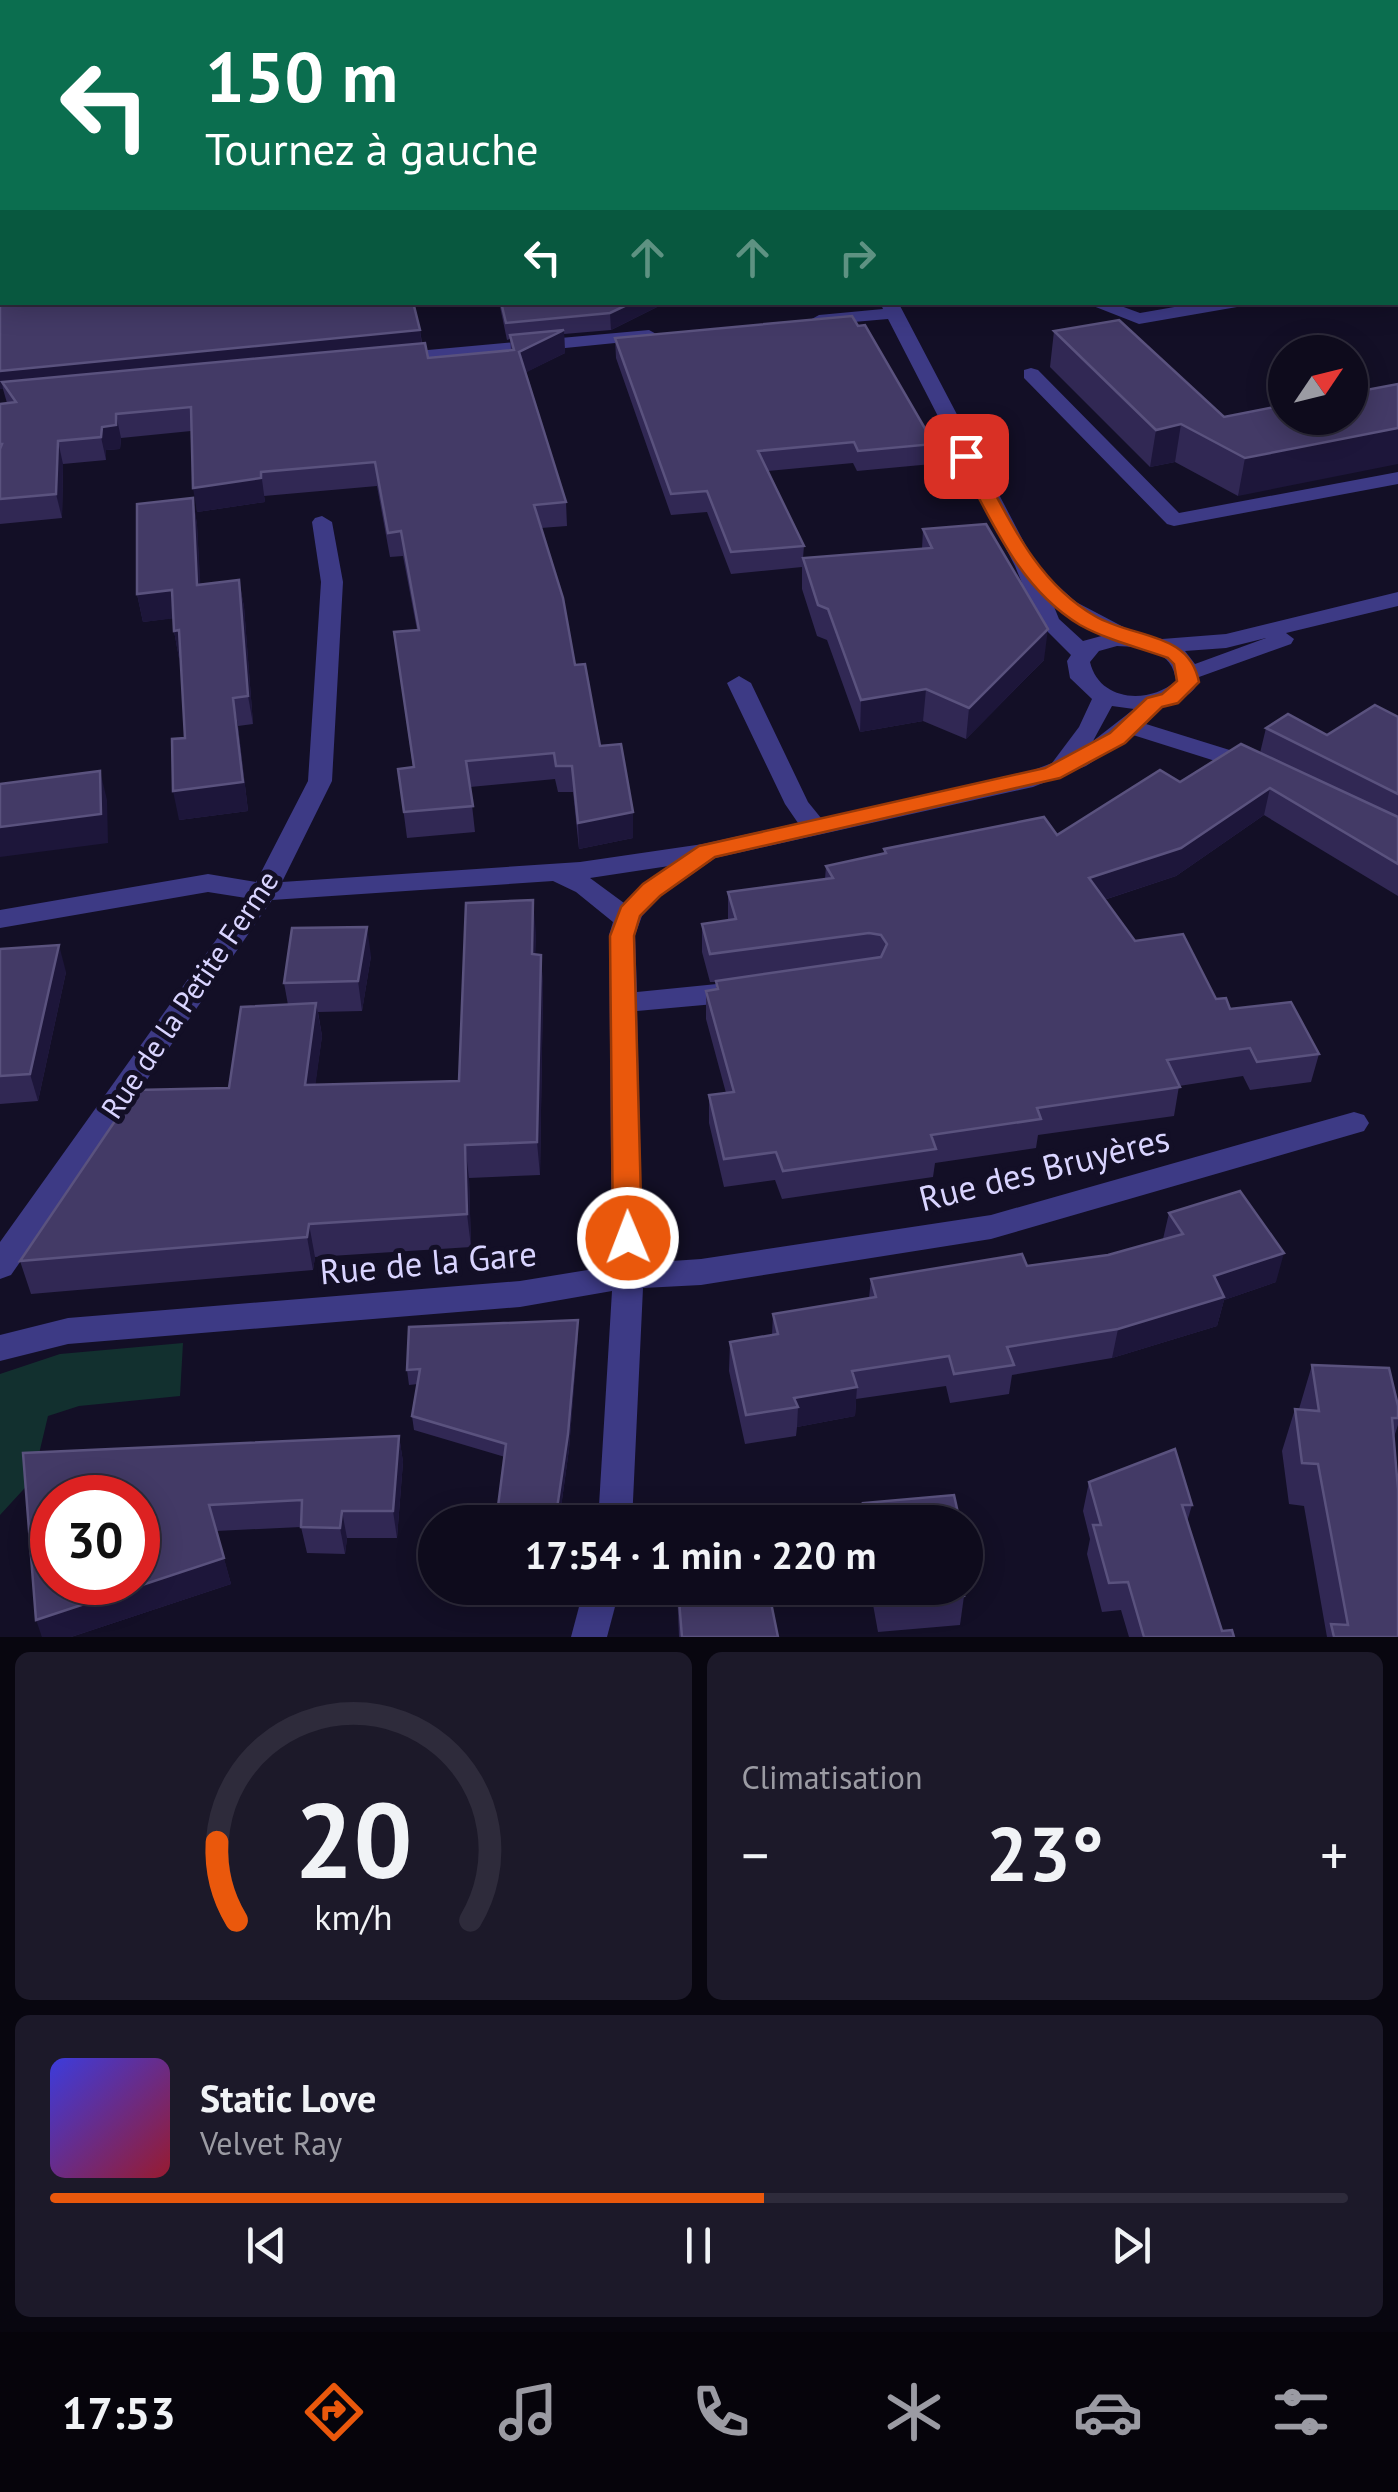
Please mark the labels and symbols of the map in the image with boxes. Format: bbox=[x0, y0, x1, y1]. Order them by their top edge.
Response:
north arrow bbox=[1268, 335, 1368, 435]
pin bbox=[924, 414, 1009, 499]
street label: Rue de la Petite Ferme bbox=[92, 863, 286, 1125]
street label: Rue des Bruyères bbox=[914, 1115, 1174, 1221]
position arrow bbox=[576, 1186, 680, 1290]
street label: Rue de la Gare bbox=[318, 1230, 538, 1294]
speed limit sign: 30 bbox=[30, 1475, 160, 1605]

